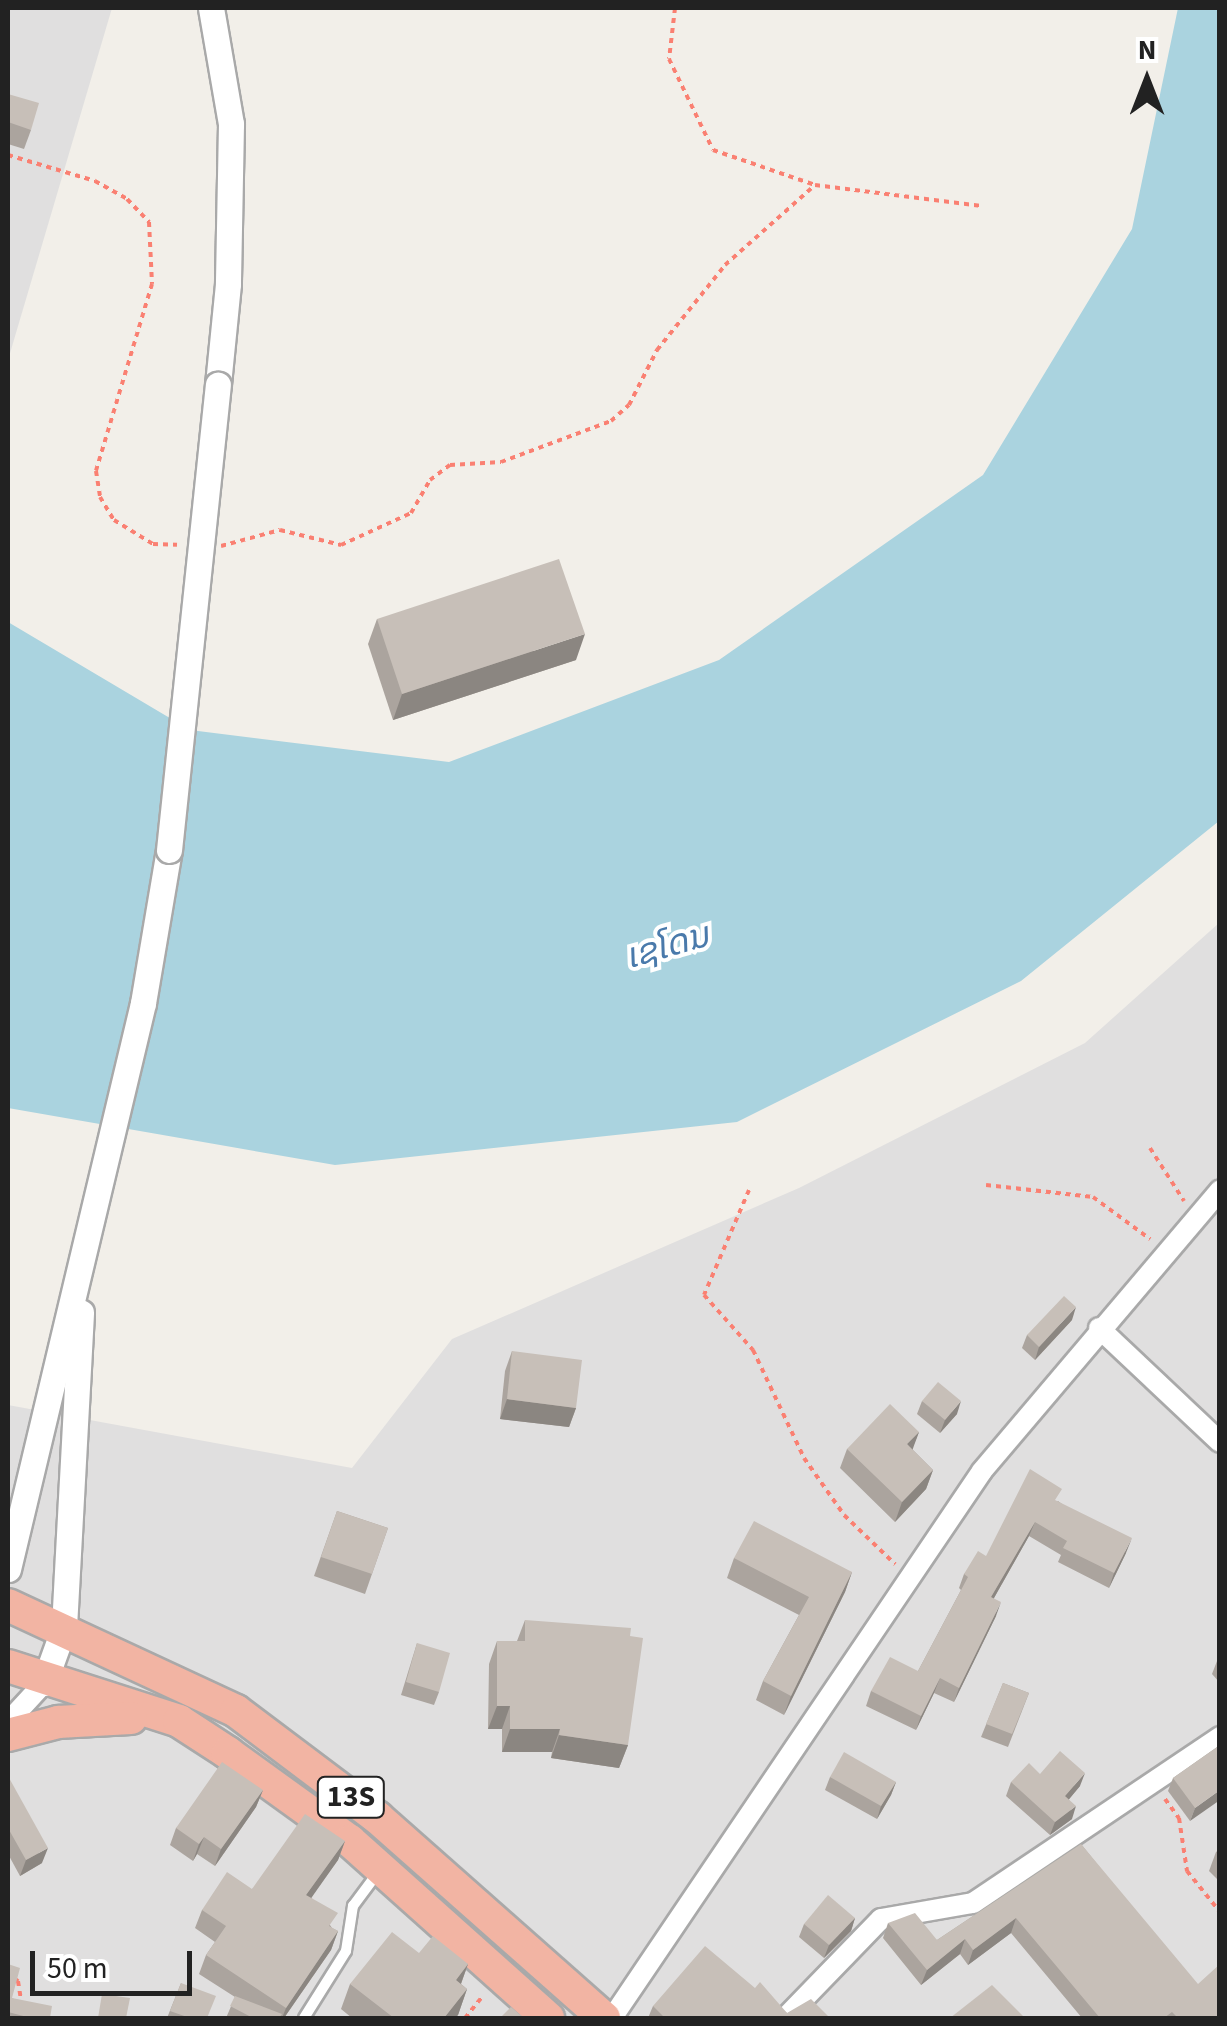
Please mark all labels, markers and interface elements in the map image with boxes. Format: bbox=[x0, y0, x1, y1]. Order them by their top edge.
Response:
north arrow bbox=[1097, 30, 1197, 130]
text: N bbox=[1138, 30, 1156, 70]
water label: ເຊໂດນ bbox=[620, 914, 714, 978]
road number: 13S bbox=[316, 1772, 386, 1822]
scale bar bbox=[35, 1931, 198, 1993]
text: 50 m bbox=[47, 1947, 108, 1990]

